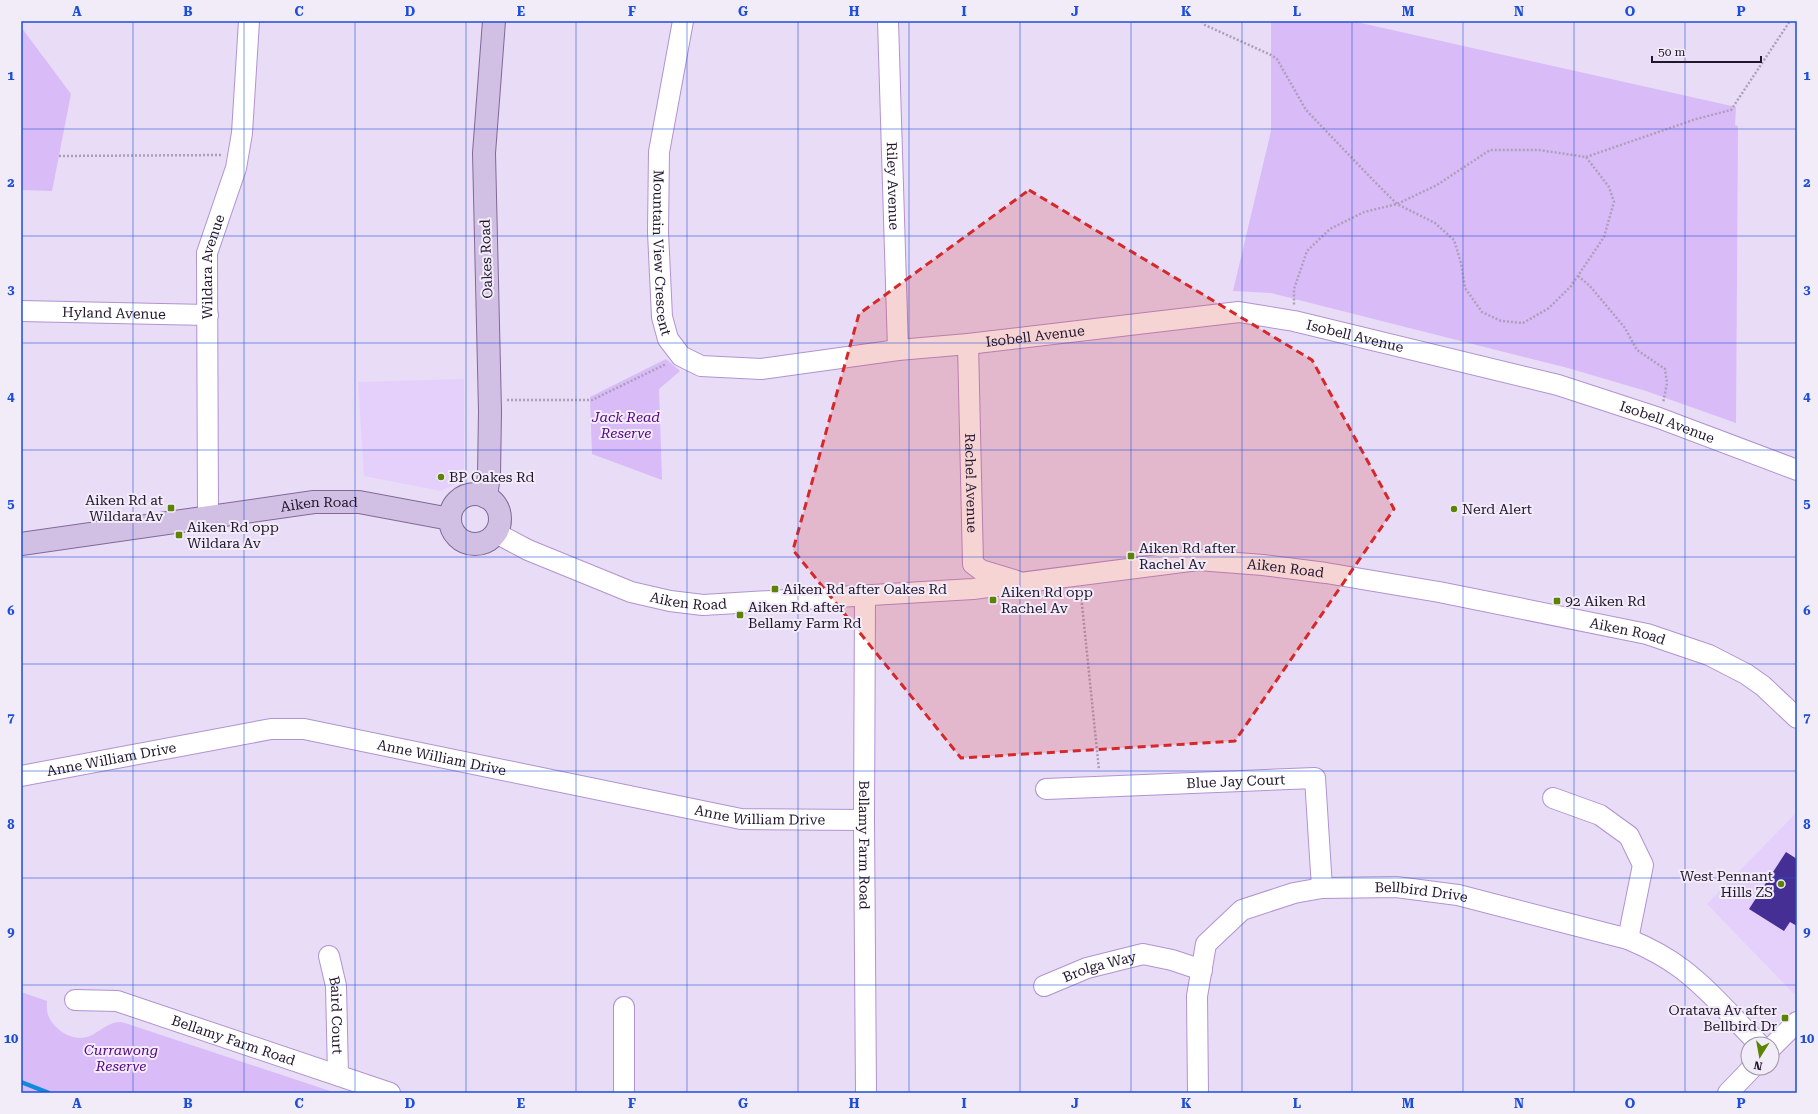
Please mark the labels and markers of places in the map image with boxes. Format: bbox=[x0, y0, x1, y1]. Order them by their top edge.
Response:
place label: BP Oakes Rd bbox=[449, 469, 535, 485]
marker: BP Oakes Rd bbox=[436, 472, 446, 482]
place label: Aiken Rd at Wildara Av bbox=[85, 492, 164, 524]
place label: Nerd Alert bbox=[1462, 501, 1532, 517]
marker: Aiken Rd at Wildara Av bbox=[166, 503, 176, 513]
marker: Nerd Alert bbox=[1449, 504, 1459, 514]
place label: Aiken Rd opp Wildara Av bbox=[187, 519, 279, 551]
marker: Aiken Rd opp Wildara Av bbox=[174, 530, 184, 540]
place label: Aiken Rd after Rachel Av bbox=[1139, 540, 1236, 572]
marker: Aiken Rd after Rachel Av bbox=[1126, 551, 1136, 561]
place label: Aiken Rd after Oakes Rd bbox=[783, 581, 947, 597]
marker: Aiken Rd after Oakes Rd bbox=[770, 584, 780, 594]
place label: Aiken Rd opp Rachel Av bbox=[1001, 584, 1093, 616]
place label: 92 Aiken Rd bbox=[1565, 593, 1646, 609]
marker: Aiken Rd opp Rachel Av bbox=[988, 595, 998, 605]
marker: 92 Aiken Rd bbox=[1552, 596, 1562, 606]
place label: Aiken Rd after Bellamy Farm Rd bbox=[748, 599, 862, 631]
marker: Aiken Rd after Bellamy Farm Rd bbox=[735, 610, 745, 620]
place label: West Pennant Hills ZS bbox=[1680, 868, 1773, 900]
marker: West Pennant Hills ZS bbox=[1776, 879, 1786, 889]
place label: Oratava Av after Bellbird Dr bbox=[1669, 1002, 1777, 1034]
marker: Oratava Av after Bellbird Dr bbox=[1780, 1013, 1790, 1023]

